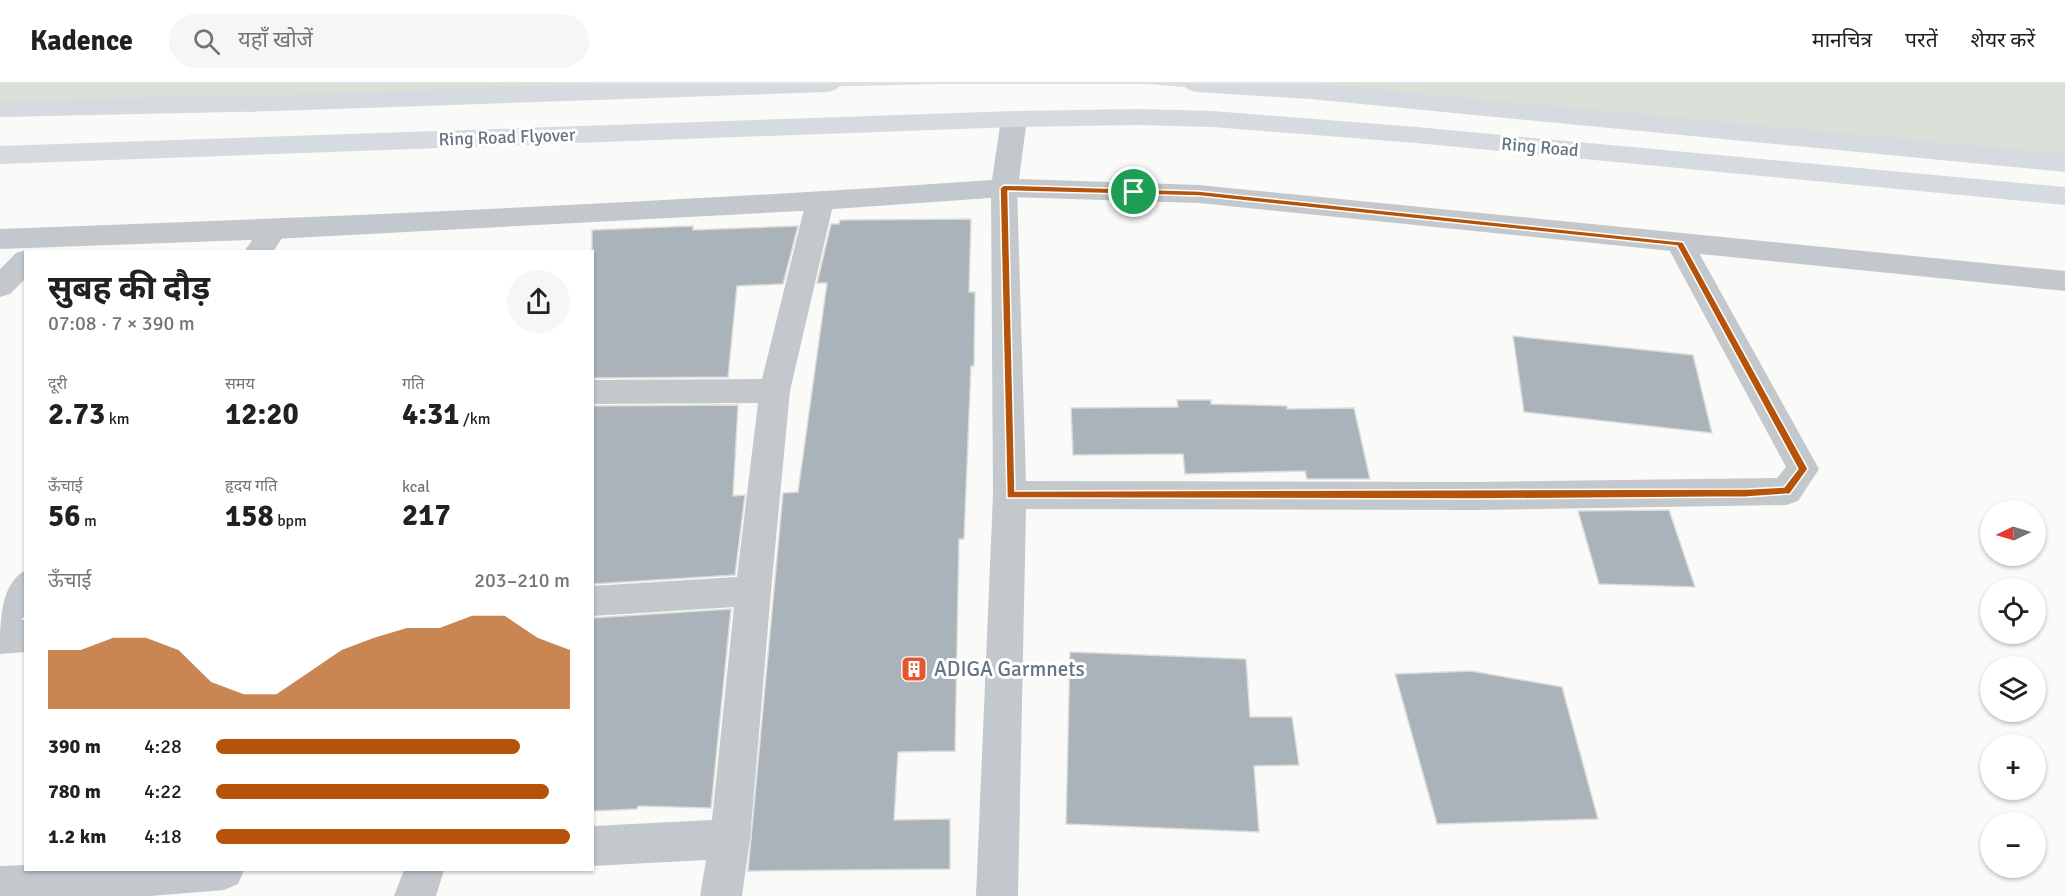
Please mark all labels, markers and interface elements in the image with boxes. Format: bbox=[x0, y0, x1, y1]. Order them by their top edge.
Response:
search box bbox=[169, 14, 589, 68]
text: Kadence bbox=[30, 24, 133, 58]
icon: search bbox=[190, 25, 223, 58]
text: यहाँ खोजें bbox=[238, 26, 313, 53]
text: मानचित्र bbox=[1812, 27, 1872, 53]
text: परतें bbox=[1905, 27, 1938, 53]
text: शेयर करें bbox=[1971, 27, 2035, 53]
street label: Ring Road Flyover bbox=[438, 124, 576, 150]
street label: Ring Road bbox=[1500, 133, 1580, 161]
pin bbox=[1108, 166, 1159, 217]
icon: arrive bbox=[1117, 175, 1150, 208]
text: सुबह की दौड़ bbox=[48, 268, 210, 309]
button: share bbox=[507, 270, 570, 333]
text: 07:08 · 7 × 390 m bbox=[48, 311, 195, 336]
text: दूरी bbox=[48, 374, 67, 394]
text: समय bbox=[225, 374, 255, 394]
text: गति bbox=[402, 374, 424, 394]
text: 2.73 bbox=[48, 396, 105, 433]
text: 12:20 bbox=[225, 396, 299, 433]
text: 4:31 bbox=[402, 396, 459, 433]
text: km bbox=[105, 409, 130, 429]
text: /km bbox=[459, 409, 491, 429]
text: ऊँचाई bbox=[48, 476, 83, 496]
text: हृदय गति bbox=[225, 476, 277, 496]
text: kcal bbox=[402, 477, 430, 497]
text: 217 bbox=[402, 497, 451, 534]
text: 56 bbox=[48, 498, 80, 535]
text: 158 bbox=[225, 498, 274, 535]
north arrow bbox=[1980, 500, 2046, 566]
map controls bbox=[1980, 500, 2046, 878]
text: m bbox=[80, 511, 97, 531]
text: bpm bbox=[274, 511, 307, 531]
text: ऊँचाई bbox=[48, 568, 91, 593]
text: 203–210 m bbox=[474, 568, 570, 593]
button: locate bbox=[1980, 578, 2046, 644]
building icon: ADIGA Garmnets bbox=[899, 654, 929, 684]
place label: ADIGA Garmnets bbox=[934, 656, 1085, 682]
button: layers bbox=[1980, 656, 2046, 722]
text: 390 m bbox=[48, 734, 101, 759]
text: 4:28 bbox=[144, 734, 182, 759]
button: + bbox=[1980, 734, 2046, 800]
text: 780 m bbox=[48, 779, 101, 804]
text: 4:22 bbox=[144, 779, 182, 804]
button: − bbox=[1980, 812, 2046, 878]
text: 1.2 km bbox=[48, 824, 106, 849]
text: 4:18 bbox=[144, 824, 182, 849]

